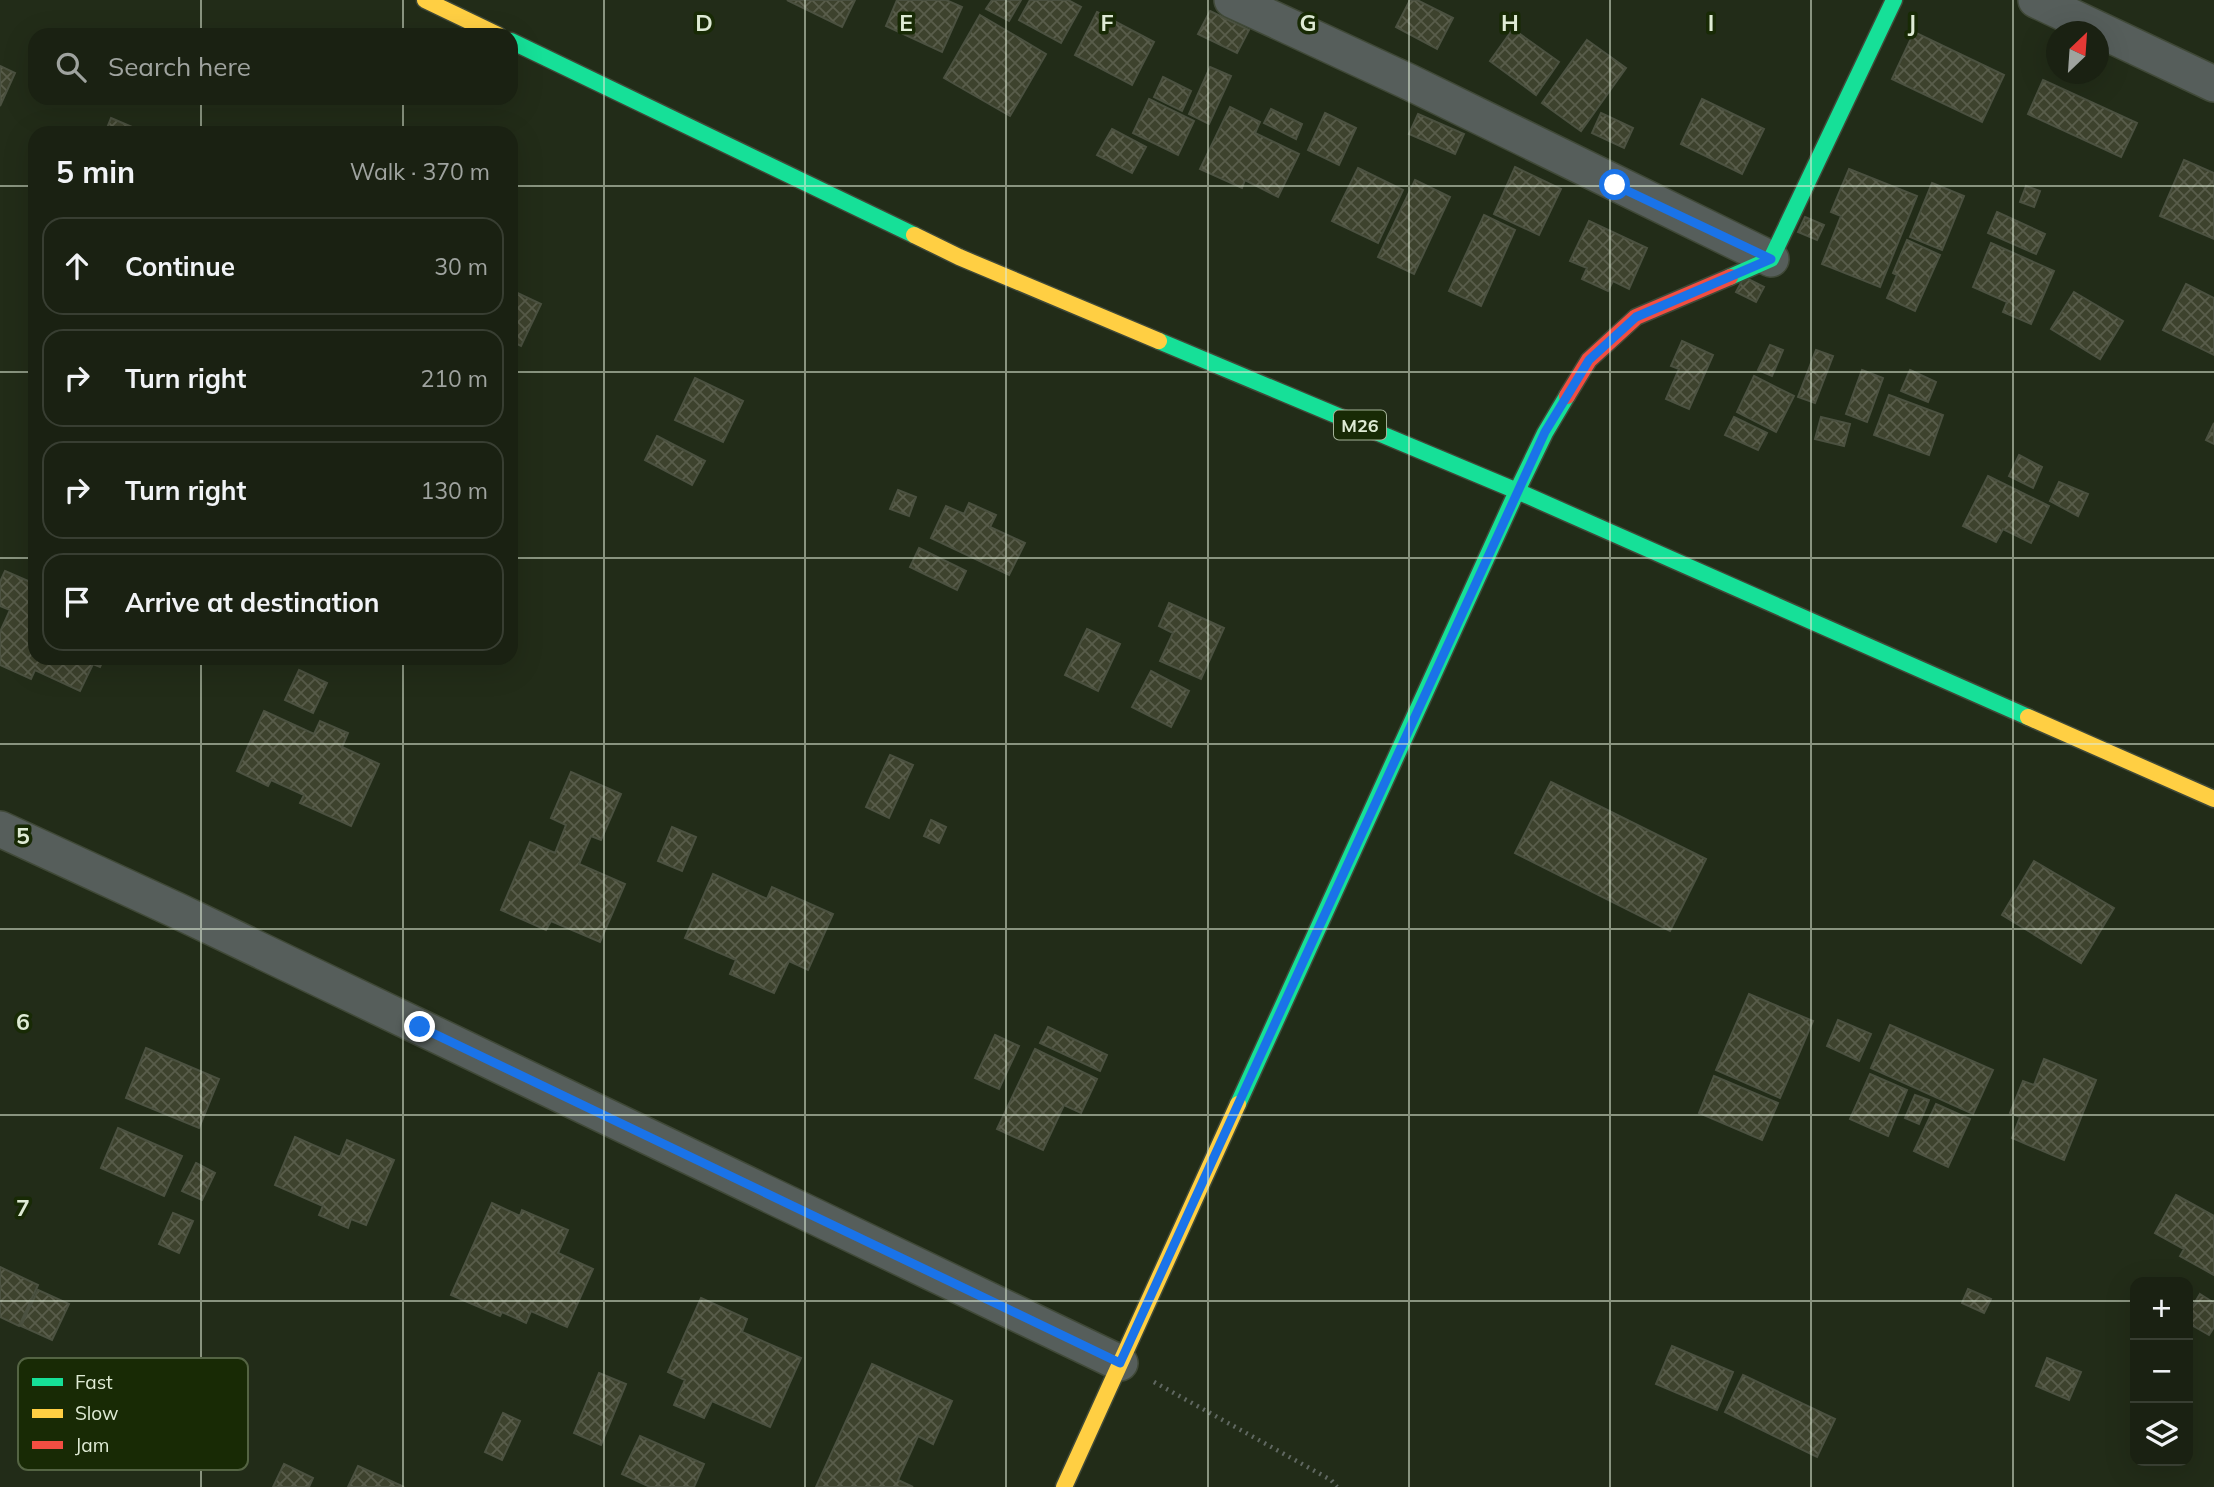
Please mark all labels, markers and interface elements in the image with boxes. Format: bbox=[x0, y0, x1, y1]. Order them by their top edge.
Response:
text: D bbox=[695, 8, 713, 37]
text: E bbox=[899, 8, 913, 37]
text: F bbox=[1100, 8, 1114, 37]
text: G bbox=[1299, 8, 1317, 37]
text: H bbox=[1501, 8, 1519, 37]
text: I bbox=[1708, 8, 1714, 37]
text: J bbox=[1908, 8, 1916, 37]
north arrow bbox=[2046, 21, 2109, 84]
search box bbox=[28, 28, 518, 105]
icon: search bbox=[52, 48, 90, 86]
text: Search here bbox=[108, 50, 251, 83]
text: 5 min bbox=[56, 153, 135, 191]
text: Walk · 370 m bbox=[350, 157, 490, 186]
route start bbox=[1599, 169, 1630, 200]
icon: ahead bbox=[58, 247, 96, 285]
text: Continue bbox=[125, 250, 235, 283]
text: 30 m bbox=[434, 252, 488, 281]
icon: right bbox=[58, 359, 96, 397]
text: Turn right bbox=[125, 362, 246, 395]
text: 210 m bbox=[420, 364, 488, 393]
road number: M26 bbox=[1334, 410, 1386, 440]
icon: right bbox=[58, 471, 96, 509]
text: Turn right bbox=[125, 474, 246, 507]
text: 130 m bbox=[420, 476, 488, 505]
icon: arrive bbox=[58, 583, 96, 621]
text: Arrive at destination bbox=[125, 586, 380, 619]
text: 5 bbox=[16, 821, 30, 850]
text: 6 bbox=[16, 1007, 30, 1036]
route end bbox=[404, 1011, 435, 1042]
text: 7 bbox=[16, 1193, 30, 1222]
map controls bbox=[2130, 1277, 2193, 1466]
button: + bbox=[2130, 1277, 2193, 1340]
button: − bbox=[2130, 1340, 2193, 1403]
legend bbox=[18, 1358, 248, 1470]
text: Fast bbox=[75, 1370, 113, 1394]
text: Slow bbox=[75, 1401, 119, 1425]
button: layers bbox=[2130, 1403, 2193, 1466]
text: Jam bbox=[75, 1433, 109, 1457]

